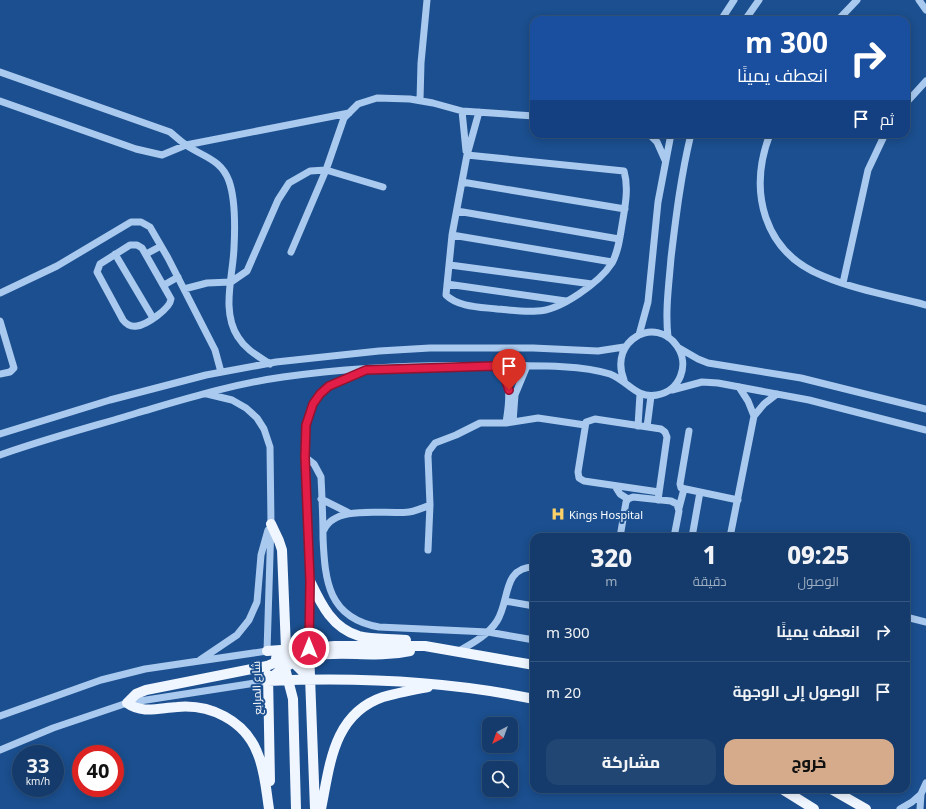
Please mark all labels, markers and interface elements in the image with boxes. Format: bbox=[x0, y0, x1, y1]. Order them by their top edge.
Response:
text: 300 m bbox=[745, 23, 828, 61]
icon: right bbox=[842, 32, 894, 84]
text: انعطف يمينًا bbox=[737, 63, 828, 87]
icon: arrive bbox=[850, 108, 872, 130]
text: ثم bbox=[880, 109, 894, 129]
pin bbox=[492, 349, 526, 390]
icon: arrive bbox=[498, 355, 520, 377]
hospital icon: Kings Hospital bbox=[550, 506, 566, 522]
place label: Kings Hospital bbox=[569, 507, 643, 522]
text: 1 bbox=[703, 538, 717, 571]
text: 09:25 bbox=[787, 538, 849, 571]
text: 320 bbox=[591, 541, 632, 574]
text: m bbox=[605, 572, 617, 590]
text: دقيقة bbox=[693, 572, 727, 590]
text: الوصول bbox=[798, 572, 839, 590]
text: انعطف يمينًا bbox=[776, 621, 860, 641]
icon: right bbox=[872, 621, 894, 643]
text: 300 m bbox=[546, 622, 590, 642]
position arrow bbox=[288, 627, 330, 669]
street label: شارع المرابع bbox=[248, 661, 265, 715]
text: الوصول إلى الوجهة bbox=[733, 681, 860, 701]
icon: arrive bbox=[872, 681, 894, 703]
text: 20 m bbox=[546, 682, 581, 702]
north arrow bbox=[482, 717, 518, 753]
map controls bbox=[482, 717, 518, 797]
button: مشاركة bbox=[546, 739, 716, 785]
button: خروج bbox=[724, 739, 894, 785]
speed limit sign: 40 bbox=[72, 745, 124, 797]
text: 33 bbox=[27, 752, 49, 779]
button: search bbox=[482, 761, 518, 797]
text: km/h bbox=[26, 774, 50, 788]

